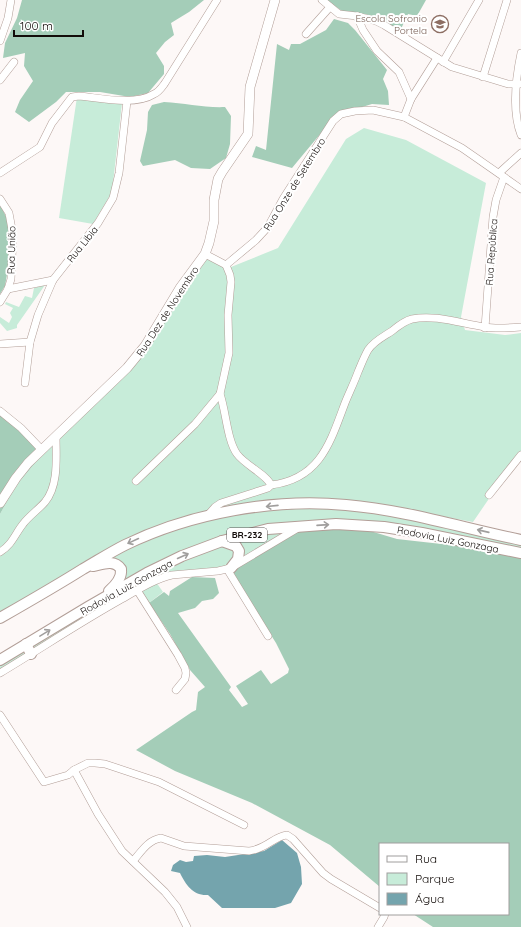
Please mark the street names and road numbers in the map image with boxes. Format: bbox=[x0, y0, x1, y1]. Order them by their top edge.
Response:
street label: Rua Onze de Setembro bbox=[261, 135, 328, 233]
street label: Rua República bbox=[483, 218, 500, 286]
street label: Rua Libia bbox=[64, 224, 101, 265]
street label: Rua União bbox=[5, 226, 18, 274]
street label: Rua Dez de Novembro bbox=[133, 264, 201, 359]
street label: Rodovia Luiz Gonzaga bbox=[396, 523, 500, 556]
road number: BR-232 bbox=[227, 528, 267, 542]
street label: Rodovia Luiz Gonzaga bbox=[78, 557, 175, 618]

